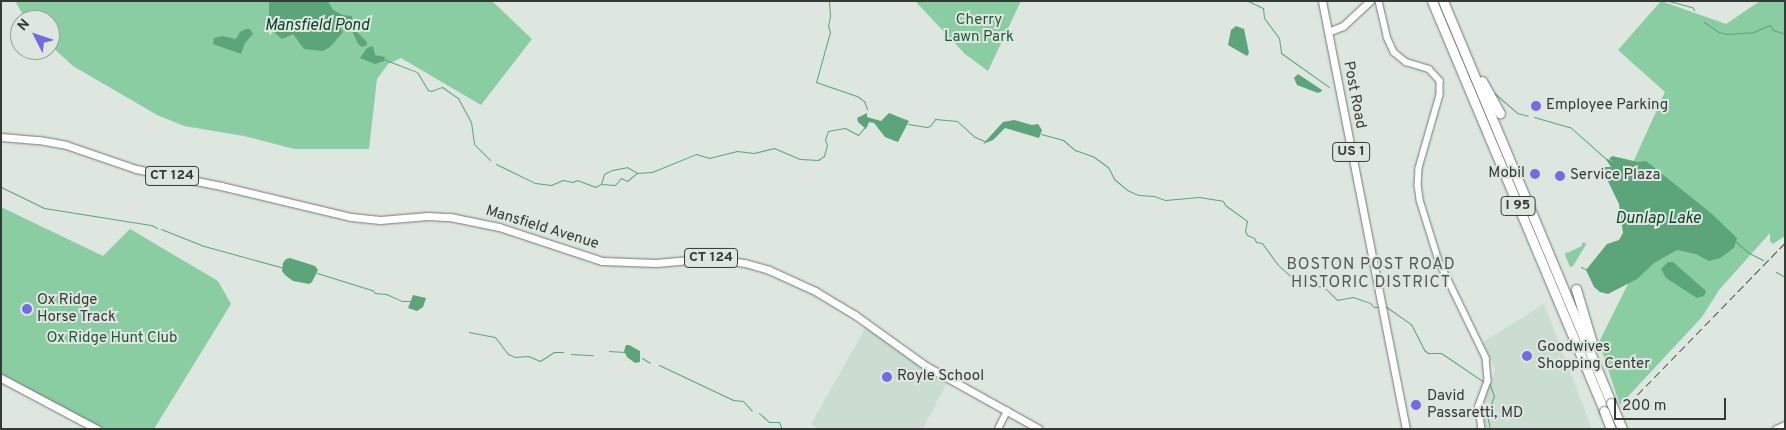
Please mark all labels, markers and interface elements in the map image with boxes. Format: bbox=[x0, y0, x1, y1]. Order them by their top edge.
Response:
north arrow bbox=[10, 10, 60, 60]
park label: Cherry Lawn Park bbox=[944, 11, 1014, 46]
text: N bbox=[14, 16, 34, 35]
water label: Mansfield Pond bbox=[265, 16, 369, 36]
street label: Post Road bbox=[1339, 60, 1369, 130]
place label: Employee Parking bbox=[1546, 97, 1668, 115]
marker: Employee Parking bbox=[1530, 100, 1542, 112]
road number: US 1 bbox=[1331, 140, 1371, 163]
road number: CT 124 bbox=[144, 165, 200, 188]
place label: Mobil bbox=[1488, 165, 1525, 183]
place label: Service Plaza bbox=[1570, 167, 1660, 185]
marker: Mobil bbox=[1529, 168, 1541, 180]
marker: Service Plaza bbox=[1554, 170, 1566, 182]
road number: I 95 bbox=[1500, 195, 1536, 218]
street label: Mansfield Avenue bbox=[483, 202, 601, 254]
water label: Dunlap Lake bbox=[1615, 209, 1701, 229]
road number: CT 124 bbox=[684, 247, 738, 270]
district label: BOSTON POST ROAD HISTORIC DISTRICT bbox=[1284, 255, 1458, 293]
place label: Ox Ridge Horse Track bbox=[37, 291, 117, 326]
marker: Ox Ridge Horse Track bbox=[21, 303, 33, 315]
park label: Ox Ridge Hunt Club bbox=[47, 330, 177, 348]
place label: Goodwives Shopping Center bbox=[1537, 338, 1650, 373]
marker: Goodwives Shopping Center bbox=[1521, 350, 1533, 362]
place label: Royle School bbox=[897, 368, 984, 386]
marker: Royle School bbox=[881, 371, 893, 383]
place label: David Passaretti, MD bbox=[1427, 387, 1523, 422]
scale bar bbox=[1616, 388, 1728, 420]
text: 200 m bbox=[1622, 397, 1667, 416]
marker: David Passaretti, MD bbox=[1409, 398, 1423, 412]

